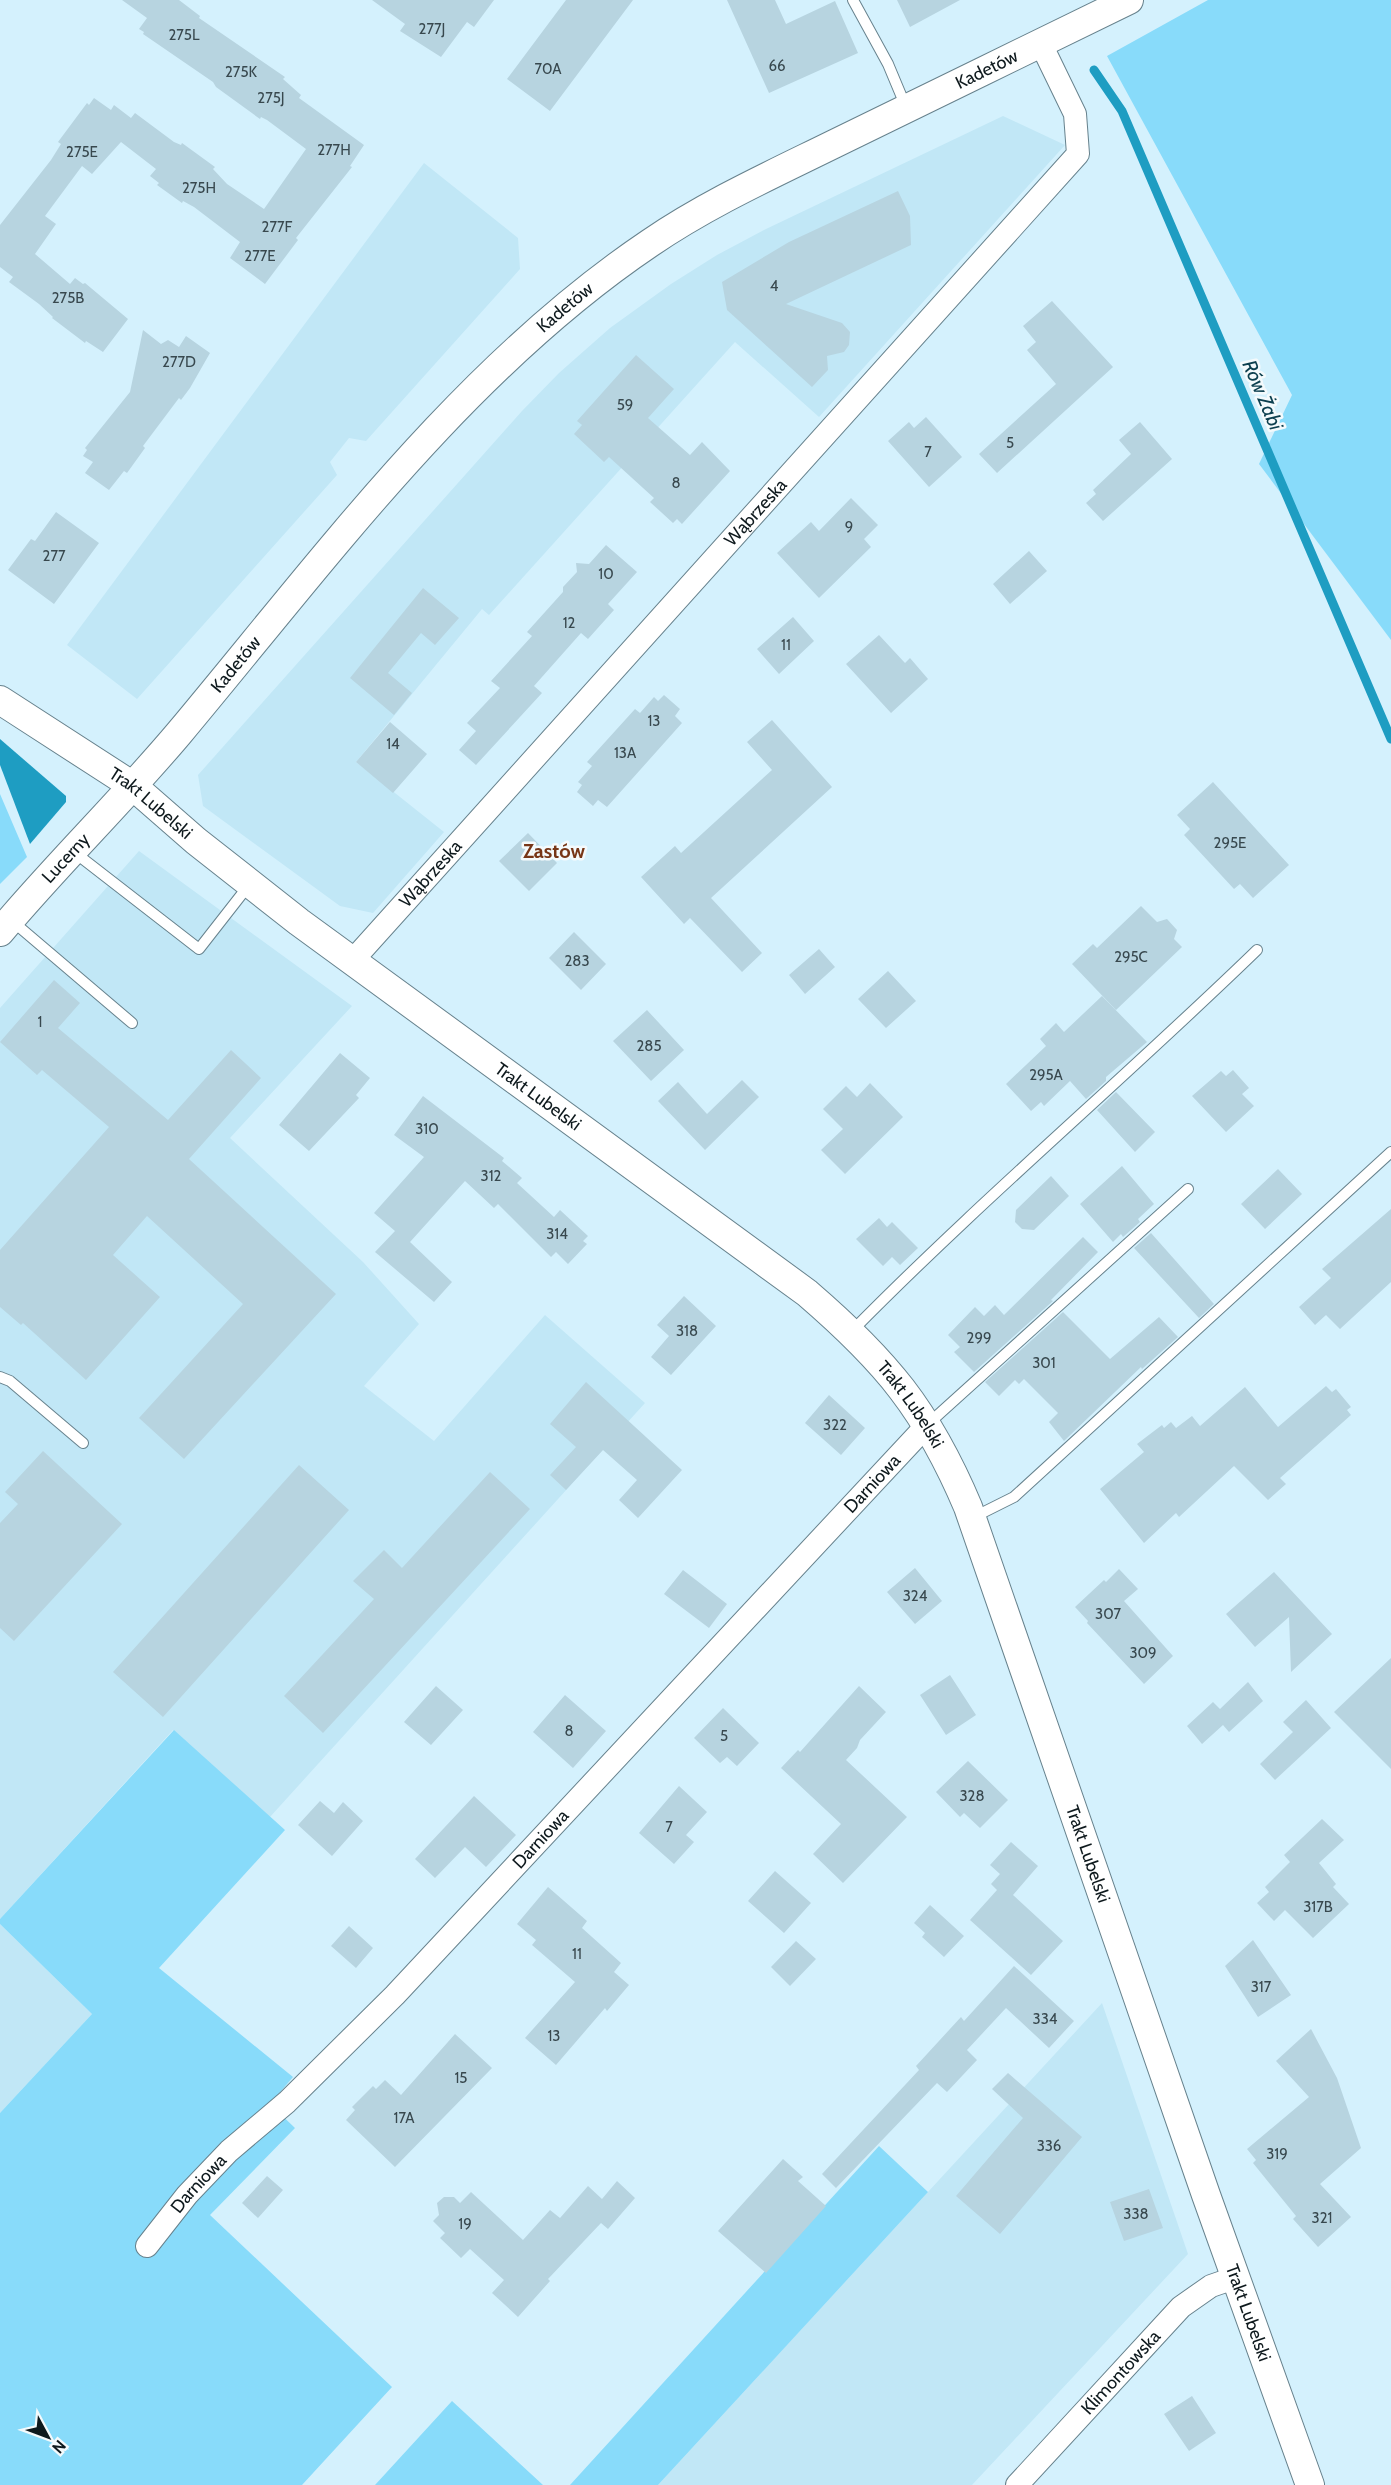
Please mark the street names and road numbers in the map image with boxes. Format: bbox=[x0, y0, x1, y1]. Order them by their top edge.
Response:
street label: Kadetów bbox=[952, 45, 1022, 94]
street label: Kadetów bbox=[532, 278, 598, 337]
street label: Wąbrzeska bbox=[720, 474, 792, 551]
street label: Kadetów bbox=[206, 631, 266, 697]
street label: Trakt Lubelski bbox=[105, 763, 197, 844]
street label: Lucerny bbox=[37, 828, 94, 888]
street label: Wąbrzeska bbox=[395, 835, 467, 912]
street label: Trakt Lubelski bbox=[490, 1058, 586, 1135]
street label: Trakt Lubelski bbox=[872, 1356, 949, 1452]
street label: Darniowa bbox=[839, 1449, 905, 1518]
street label: Trakt Lubelski bbox=[1061, 1802, 1115, 1906]
street label: Darniowa bbox=[508, 1805, 574, 1873]
street label: Darniowa bbox=[166, 2149, 231, 2218]
street label: Trakt Lubelski bbox=[1221, 2261, 1276, 2364]
street label: Klimontowska bbox=[1076, 2325, 1165, 2419]

